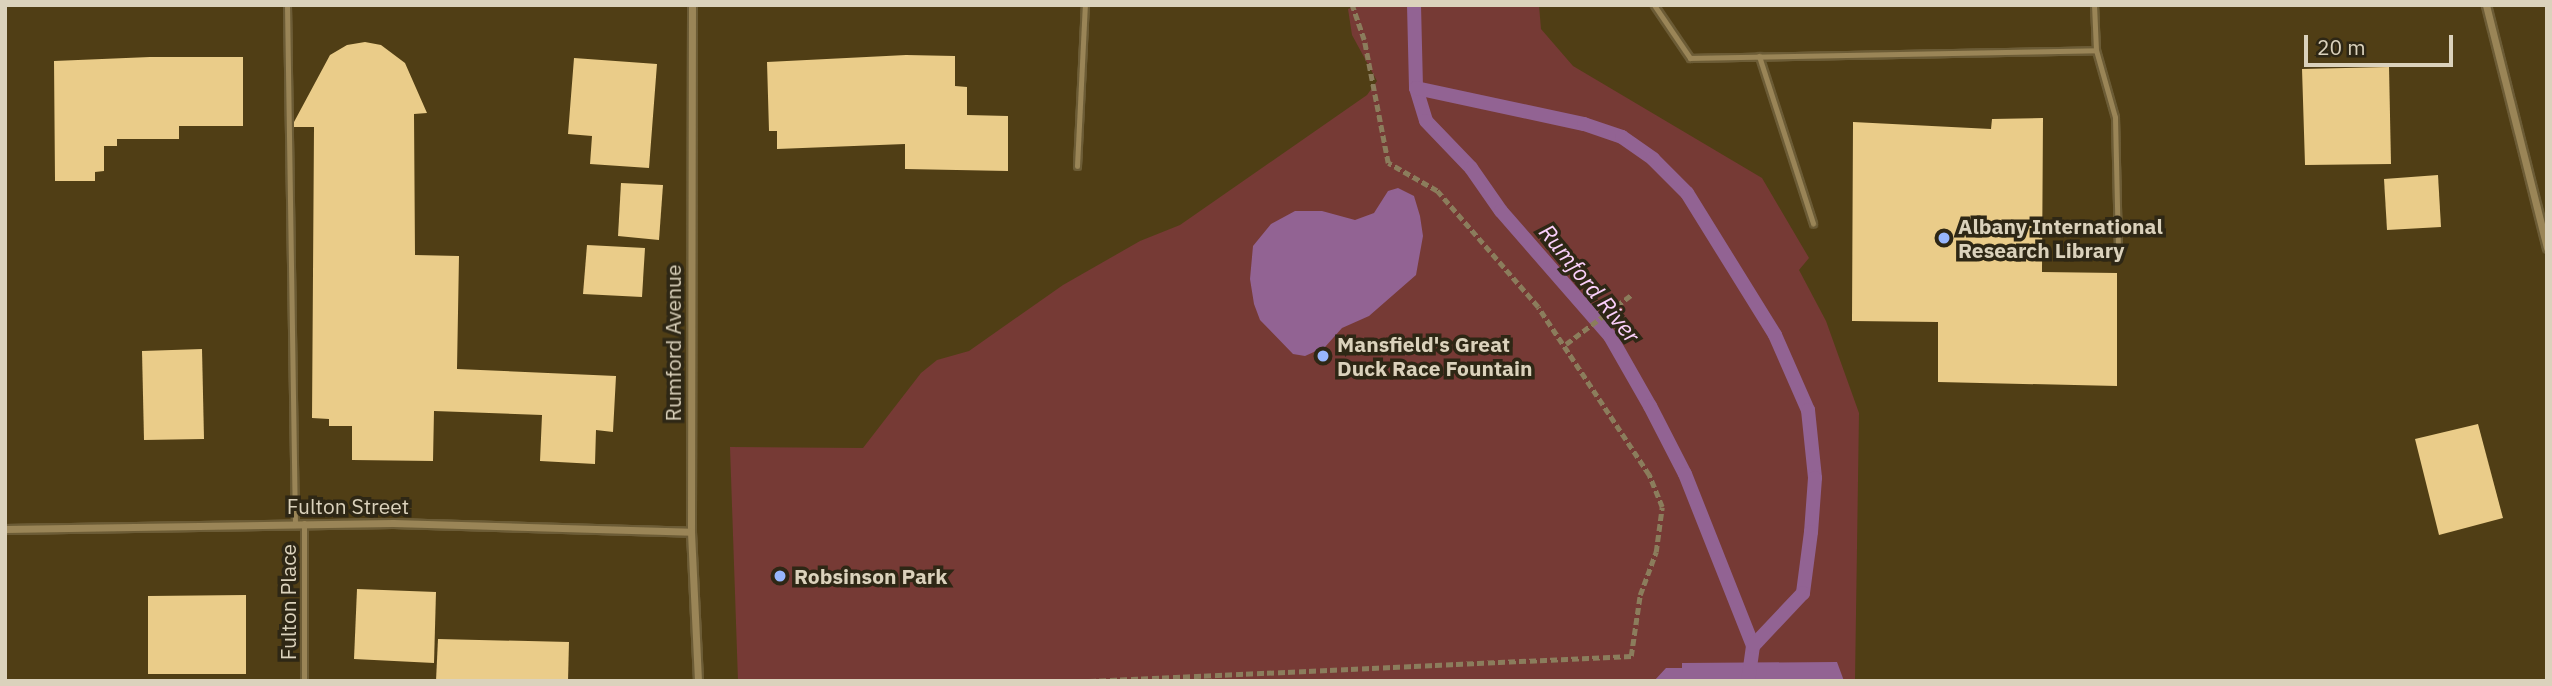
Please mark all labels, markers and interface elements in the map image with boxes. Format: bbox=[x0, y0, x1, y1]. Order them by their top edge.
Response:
scale bar bbox=[2307, 21, 2456, 65]
text: 20 m bbox=[2317, 33, 2366, 61]
place label: Albany International Research Library bbox=[1958, 213, 2163, 263]
water label: Rumford River bbox=[1534, 218, 1646, 348]
marker: Albany International Research Library bbox=[1936, 230, 1952, 246]
street label: Rumford Avenue bbox=[660, 264, 686, 422]
place label: Mansfield's Great Duck Race Fountain bbox=[1337, 331, 1532, 381]
marker: Mansfield's Great Duck Race Fountain bbox=[1315, 348, 1331, 364]
street label: Fulton Street bbox=[287, 493, 409, 519]
street label: Fulton Place bbox=[275, 544, 301, 660]
place label: Robsinson Park bbox=[794, 563, 947, 589]
marker: Robsinson Park bbox=[772, 568, 788, 584]

